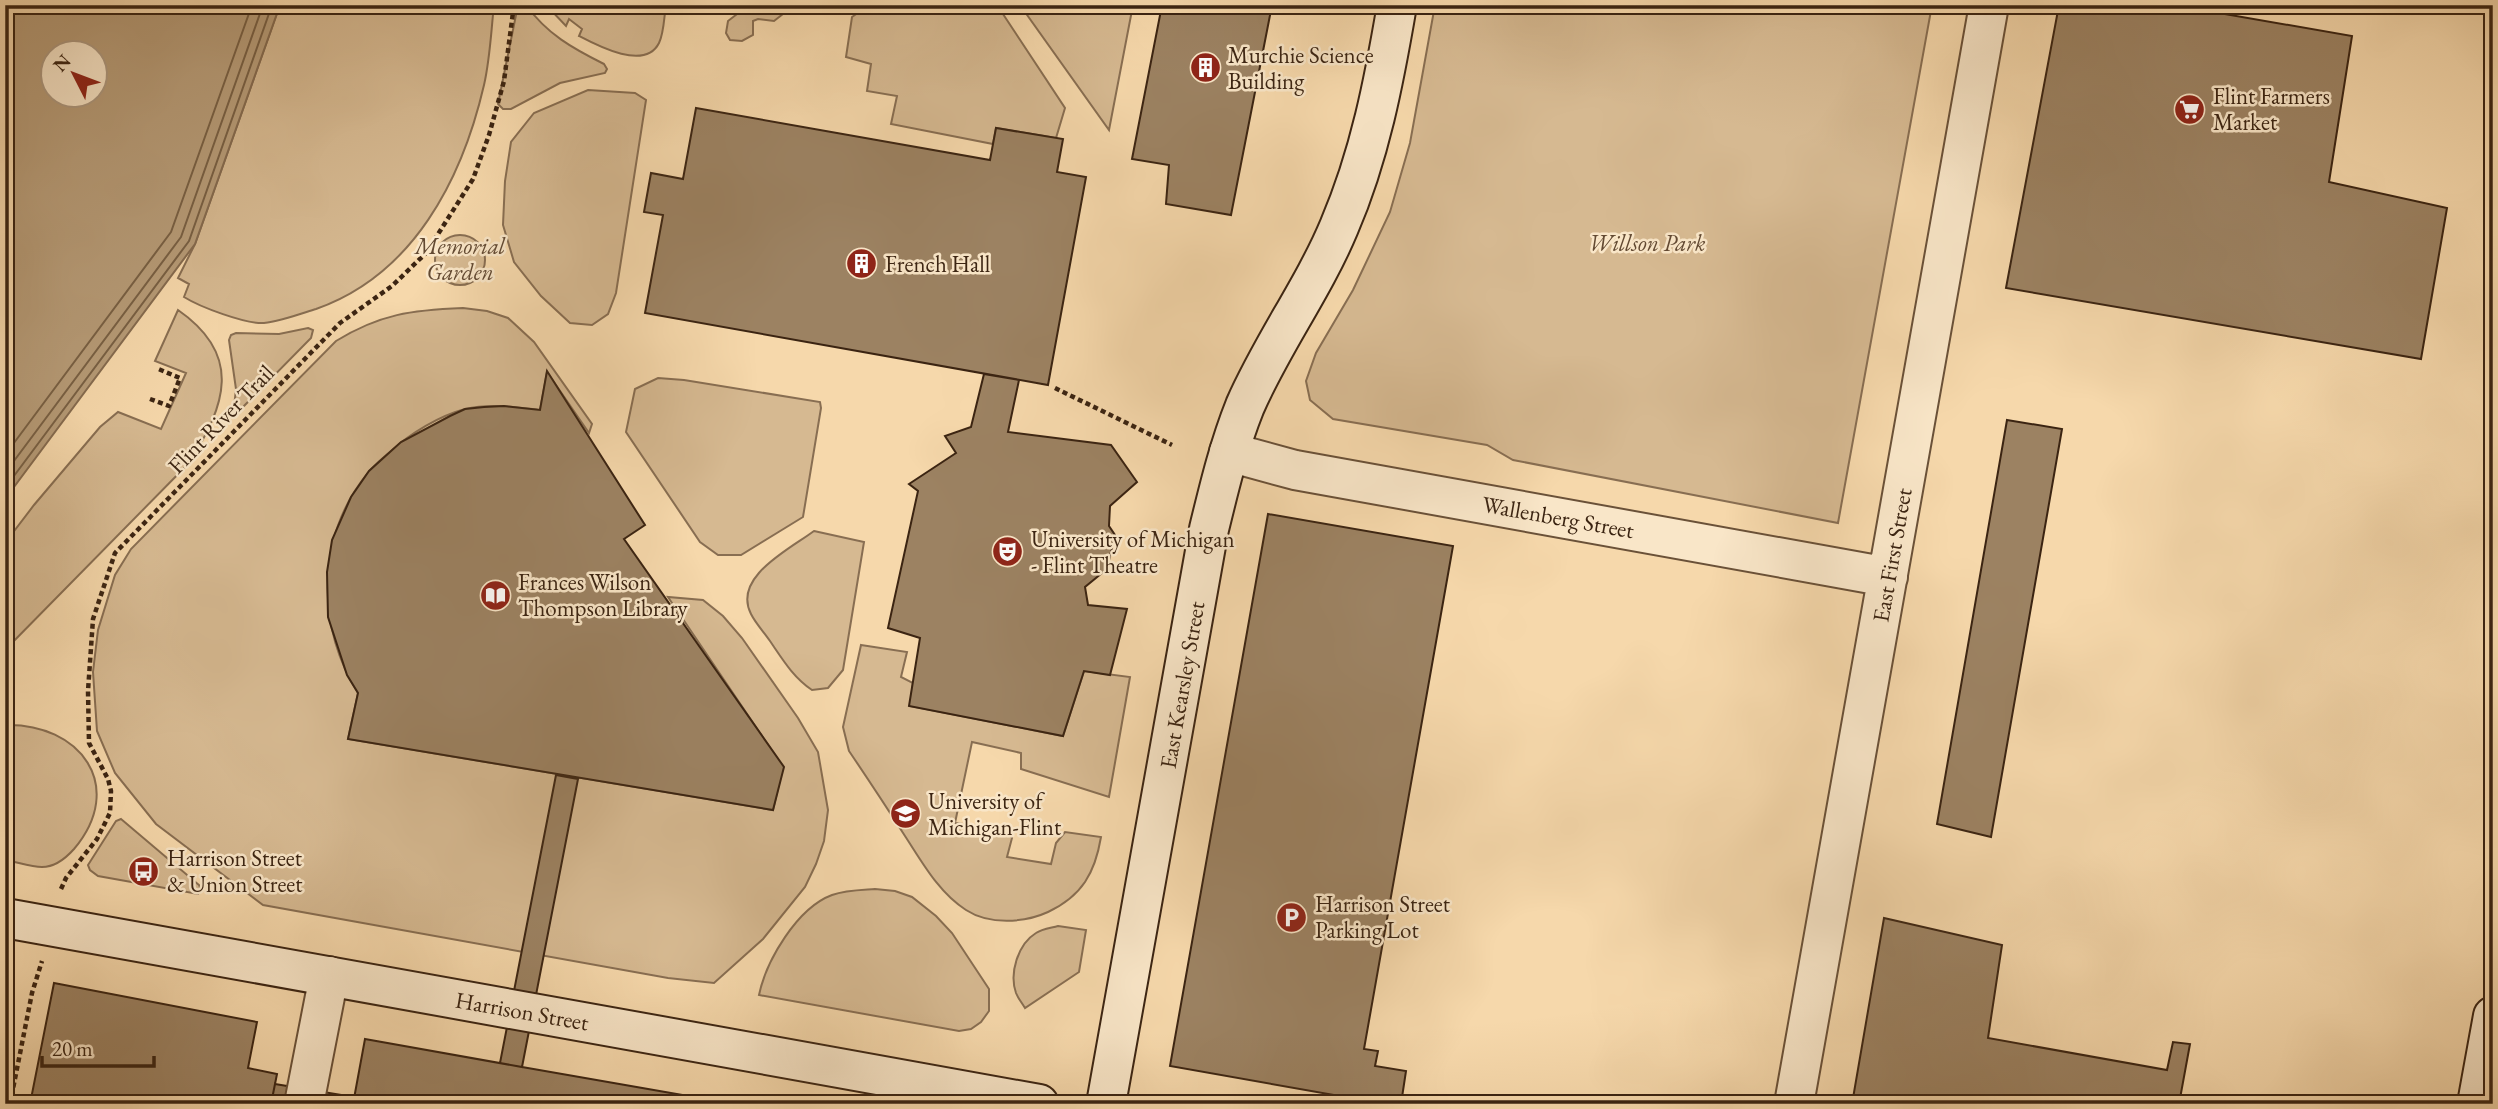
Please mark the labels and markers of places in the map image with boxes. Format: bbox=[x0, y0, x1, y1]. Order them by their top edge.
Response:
place label: Murchie Science Building bbox=[1228, 40, 1374, 96]
building icon: Murchie Science Building bbox=[1188, 51, 1222, 85]
place label: Flint Farmers Market bbox=[2213, 81, 2330, 137]
supermarket icon: Flint Farmers Market bbox=[2173, 92, 2207, 126]
building icon: French Hall bbox=[845, 247, 879, 281]
place label: French Hall bbox=[885, 249, 991, 279]
place label: University of Michigan - Flint Theatre bbox=[1031, 524, 1235, 580]
theatre icon: University of Michigan - Flint Theatre bbox=[991, 535, 1025, 569]
place label: Frances Wilson Thompson Library bbox=[518, 567, 688, 623]
library icon: Frances Wilson Thompson Library bbox=[478, 578, 512, 612]
place label: University of Michigan-Flint bbox=[928, 786, 1062, 842]
school or university icon: University of Michigan-Flint bbox=[888, 797, 922, 831]
place label: Harrison Street & Union Street bbox=[167, 843, 303, 899]
bus stop icon: Harrison Street & Union Street bbox=[127, 854, 161, 888]
place label: Harrison Street Parking Lot bbox=[1315, 889, 1451, 945]
parking icon: Harrison Street Parking Lot bbox=[1275, 900, 1309, 934]

